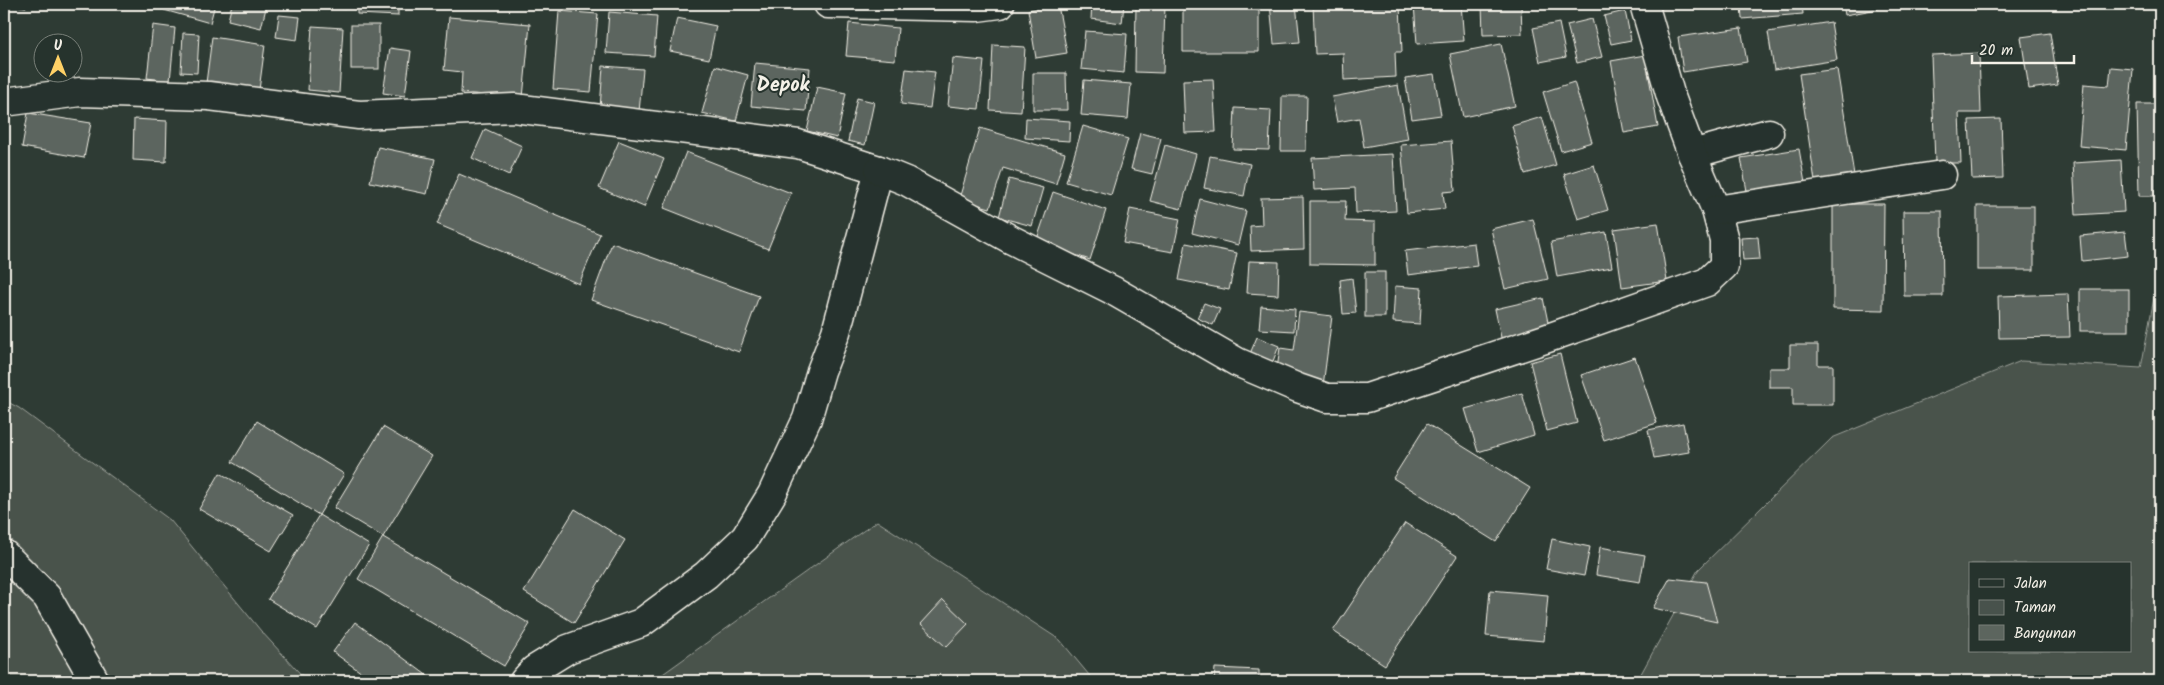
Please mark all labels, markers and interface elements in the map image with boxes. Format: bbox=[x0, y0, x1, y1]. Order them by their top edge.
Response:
north arrow bbox=[32, 32, 82, 82]
scale bar bbox=[1972, 32, 2074, 64]
text: U bbox=[54, 35, 63, 57]
text: 20 m bbox=[1979, 39, 2013, 63]
district label: Depok bbox=[757, 70, 811, 102]
legend bbox=[1969, 562, 2132, 652]
text: Jalan bbox=[2014, 572, 2047, 596]
text: Taman bbox=[2014, 596, 2056, 620]
text: Bangunan bbox=[2014, 622, 2076, 646]

